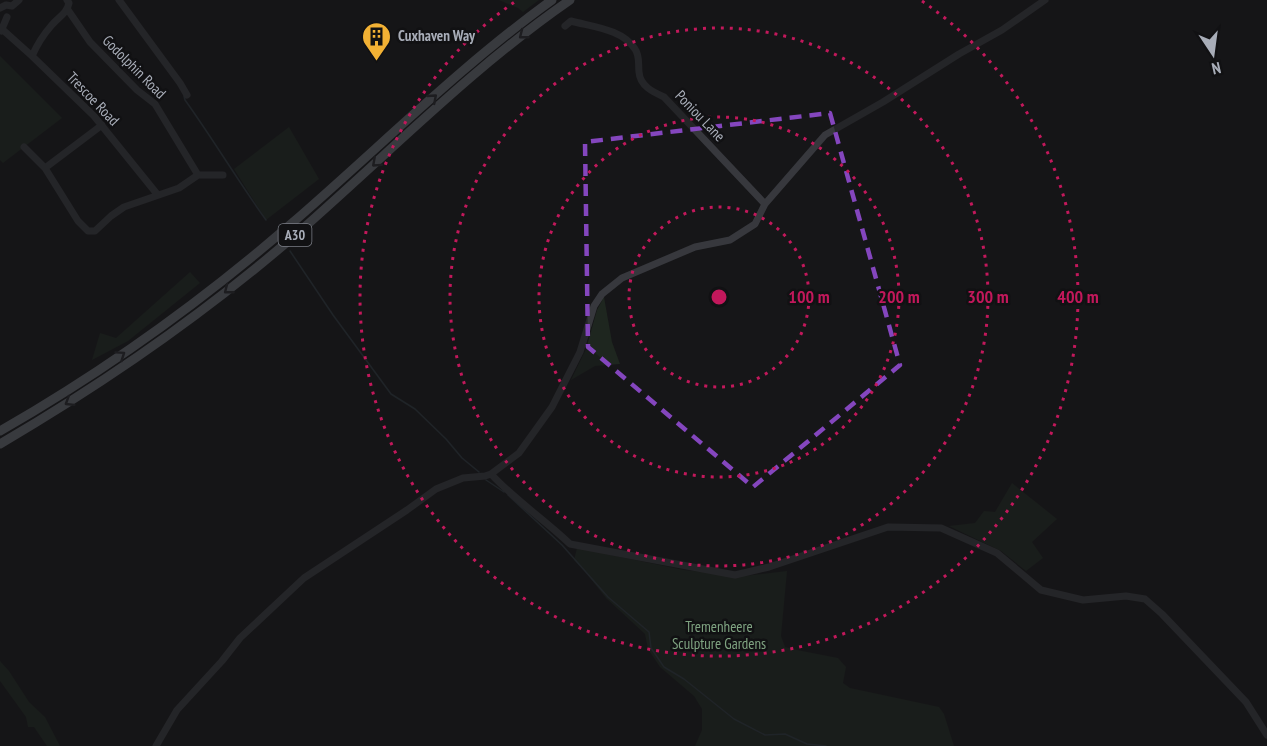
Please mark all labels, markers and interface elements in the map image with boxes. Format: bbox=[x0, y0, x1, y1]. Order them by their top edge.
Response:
building icon: Cuxhaven Way bbox=[361, 20, 393, 62]
north arrow bbox=[1183, 24, 1243, 84]
place label: Cuxhaven Way bbox=[398, 26, 476, 45]
one-way arrow bbox=[519, 28, 530, 39]
street label: Godolphin Road bbox=[99, 31, 170, 102]
text: N bbox=[1210, 58, 1223, 79]
street label: Trescoe Road bbox=[63, 68, 124, 129]
street label: Poniou Lane bbox=[671, 86, 729, 145]
one-way arrow bbox=[426, 94, 436, 105]
one-way arrow bbox=[372, 156, 383, 167]
road number: A30 bbox=[278, 224, 312, 246]
one-way arrow bbox=[224, 283, 235, 294]
text: 100 m bbox=[788, 285, 830, 308]
text: 200 m bbox=[878, 285, 920, 308]
text: 300 m bbox=[967, 285, 1009, 308]
text: 400 m bbox=[1057, 285, 1099, 308]
centre of rings bbox=[709, 287, 729, 307]
one-way arrow bbox=[114, 352, 125, 363]
one-way arrow bbox=[65, 395, 75, 407]
park label: Tremenheere Sculpture Gardens bbox=[672, 617, 766, 653]

